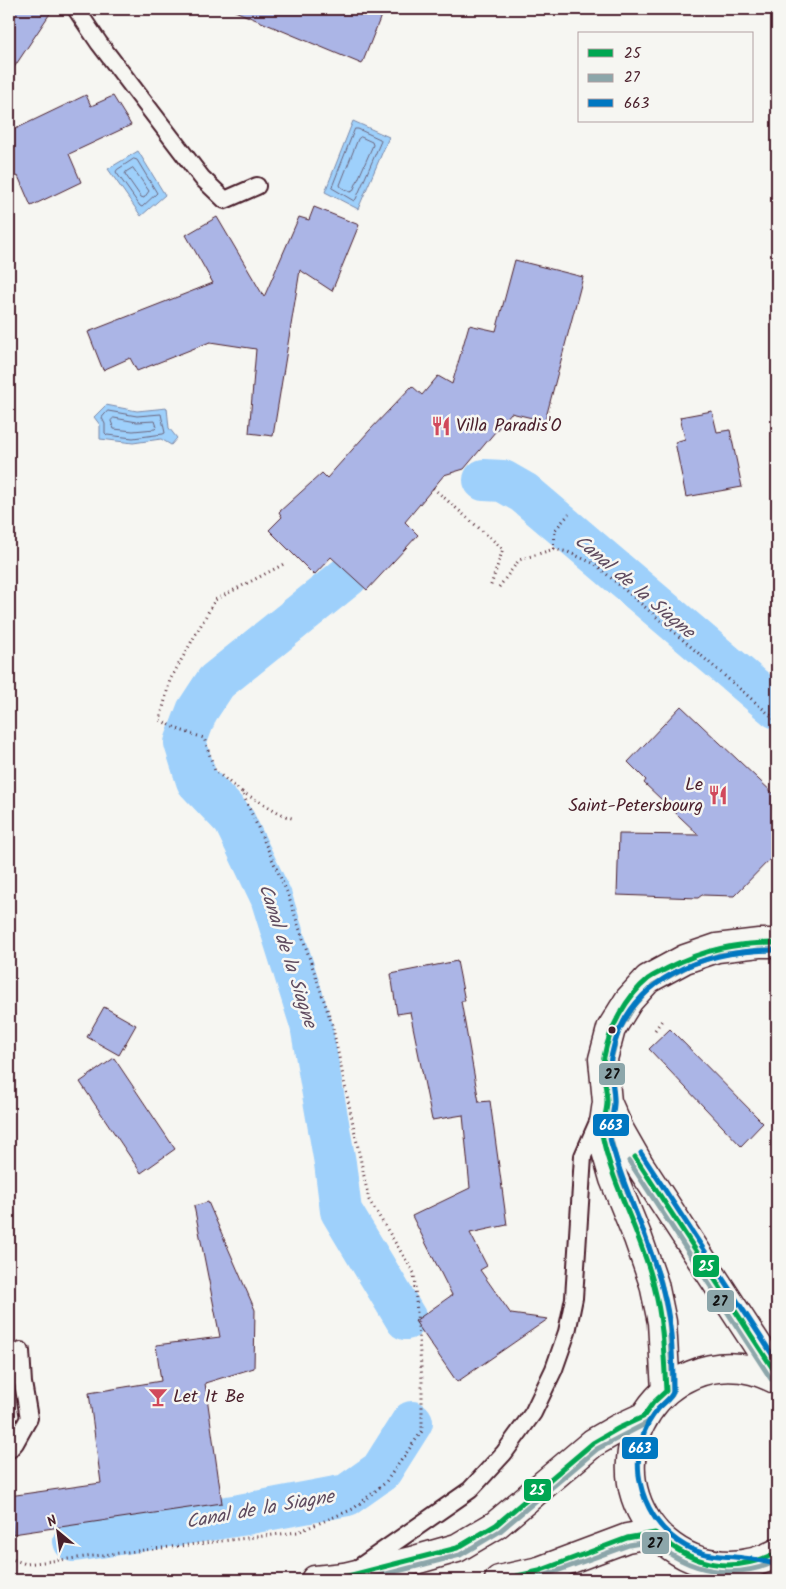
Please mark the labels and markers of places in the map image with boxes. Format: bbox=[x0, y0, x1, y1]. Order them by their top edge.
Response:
place label: Villa Paradis'O bbox=[456, 412, 562, 441]
restaurant icon: Villa Paradis'O bbox=[430, 415, 452, 437]
place label: Le Saint-Petersbourg bbox=[569, 771, 703, 821]
restaurant icon: Le Saint-Petersbourg bbox=[707, 784, 729, 806]
unlabelled marker bbox=[607, 1025, 617, 1035]
place label: Let It Be bbox=[173, 1383, 244, 1412]
bar icon: Let It Be bbox=[147, 1386, 169, 1408]

